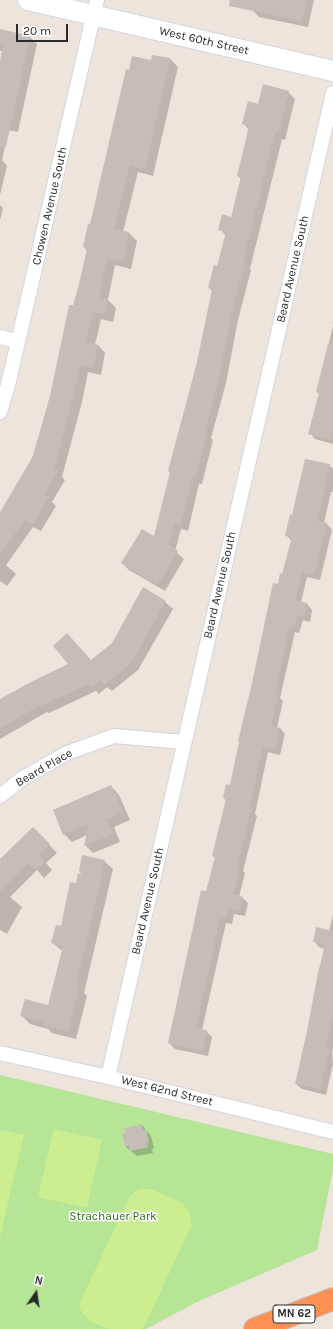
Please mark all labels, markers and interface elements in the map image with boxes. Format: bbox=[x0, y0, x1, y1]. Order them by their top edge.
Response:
scale bar bbox=[18, 16, 70, 42]
text: 20 m bbox=[23, 24, 51, 38]
street label: West 60th Street bbox=[158, 24, 250, 58]
street label: Chowen Avenue South bbox=[29, 145, 71, 267]
street label: Beard Avenue South bbox=[274, 214, 312, 324]
street label: Beard Avenue South bbox=[201, 530, 239, 640]
street label: Beard Place bbox=[13, 746, 75, 790]
street label: Beard Avenue South bbox=[129, 846, 167, 956]
street label: West 62nd Street bbox=[120, 1073, 214, 1109]
park label: Strachauer Park bbox=[69, 1210, 157, 1224]
north arrow bbox=[16, 1273, 56, 1313]
text: N bbox=[33, 1274, 44, 1288]
road number: MN 62 bbox=[273, 1305, 315, 1323]

